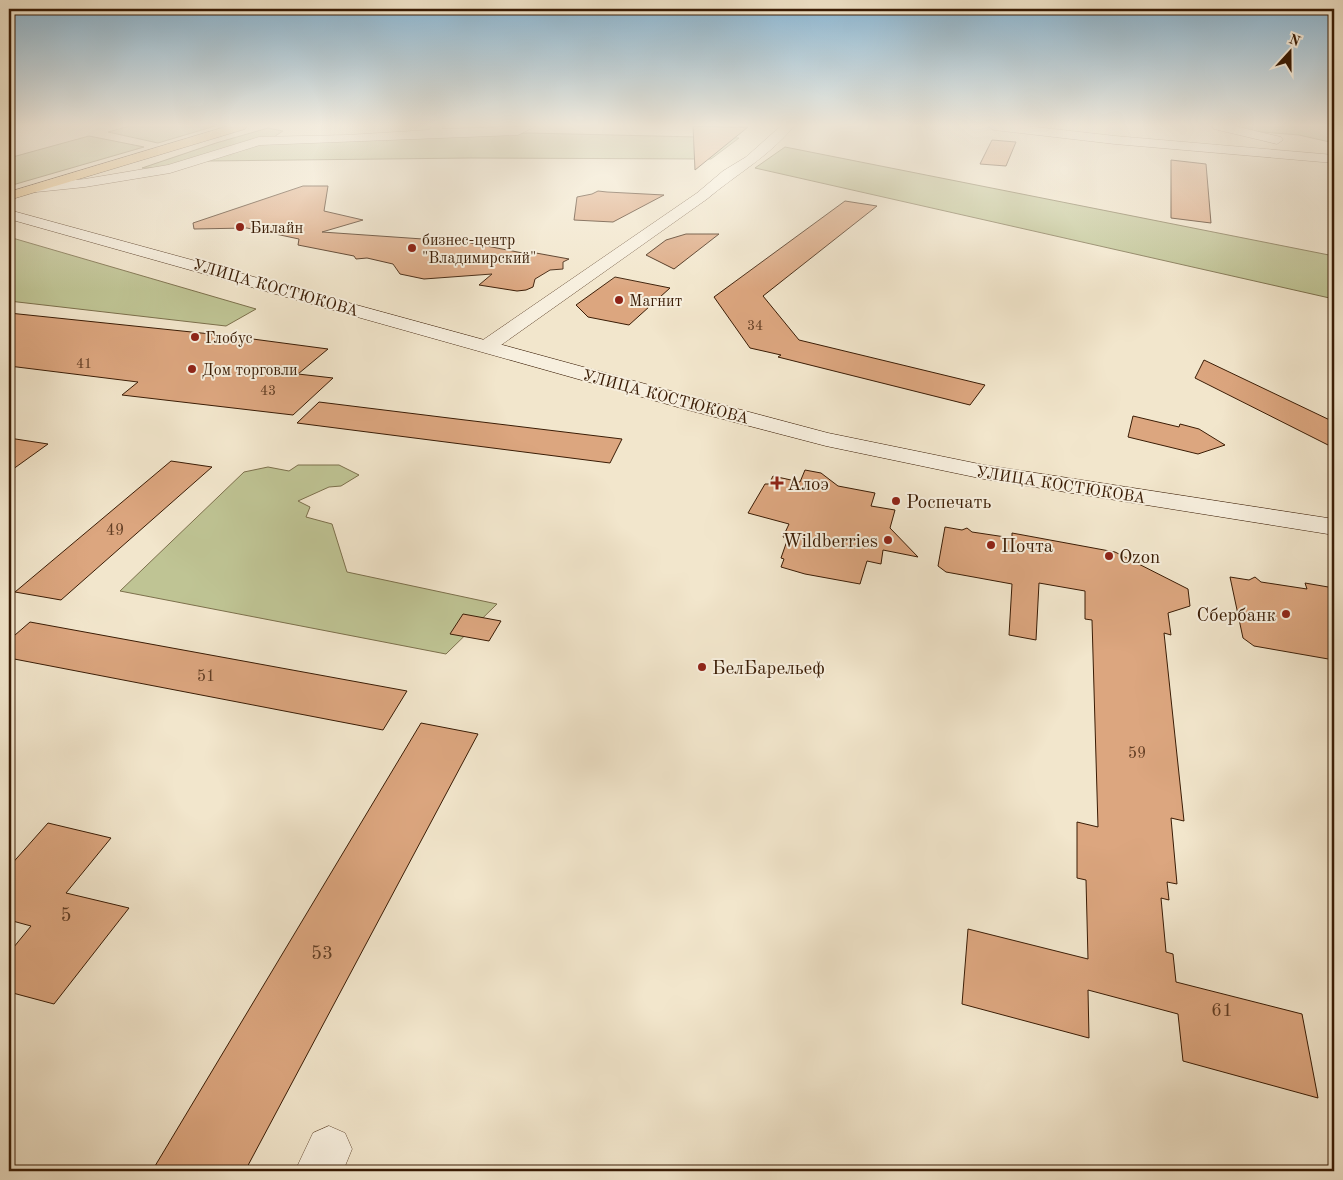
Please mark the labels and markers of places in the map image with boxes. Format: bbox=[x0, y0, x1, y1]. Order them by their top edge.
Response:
marker: Билайн bbox=[234, 221, 246, 233]
place label: Билайн bbox=[250, 221, 304, 237]
place label: бизнес-центр "Владимирский" bbox=[422, 233, 536, 267]
marker: бизнес-центр "Владимирский" bbox=[406, 242, 418, 254]
marker: Магнит bbox=[613, 294, 625, 306]
place label: Магнит bbox=[629, 294, 682, 310]
marker: Глобус bbox=[189, 331, 201, 343]
place label: Глобус bbox=[205, 331, 253, 347]
marker: Дом торговли bbox=[186, 363, 198, 375]
place label: Дом торговли bbox=[202, 363, 298, 379]
place label: Алоэ bbox=[787, 476, 829, 495]
marker: Алоэ bbox=[771, 477, 783, 489]
place label: Роспечать bbox=[906, 494, 992, 513]
marker: Роспечать bbox=[890, 495, 902, 507]
place label: Wildberries bbox=[782, 533, 878, 552]
marker: Wildberries bbox=[882, 534, 894, 546]
place label: Почта bbox=[1001, 538, 1054, 557]
marker: Почта bbox=[985, 539, 997, 551]
place label: Ozon bbox=[1119, 549, 1160, 568]
marker: Ozon bbox=[1103, 550, 1115, 562]
place label: Сбербанк bbox=[1197, 607, 1276, 626]
marker: Сбербанк bbox=[1280, 608, 1292, 620]
place label: БелБарельеф bbox=[712, 660, 825, 679]
marker: БелБарельеф bbox=[696, 661, 708, 673]

